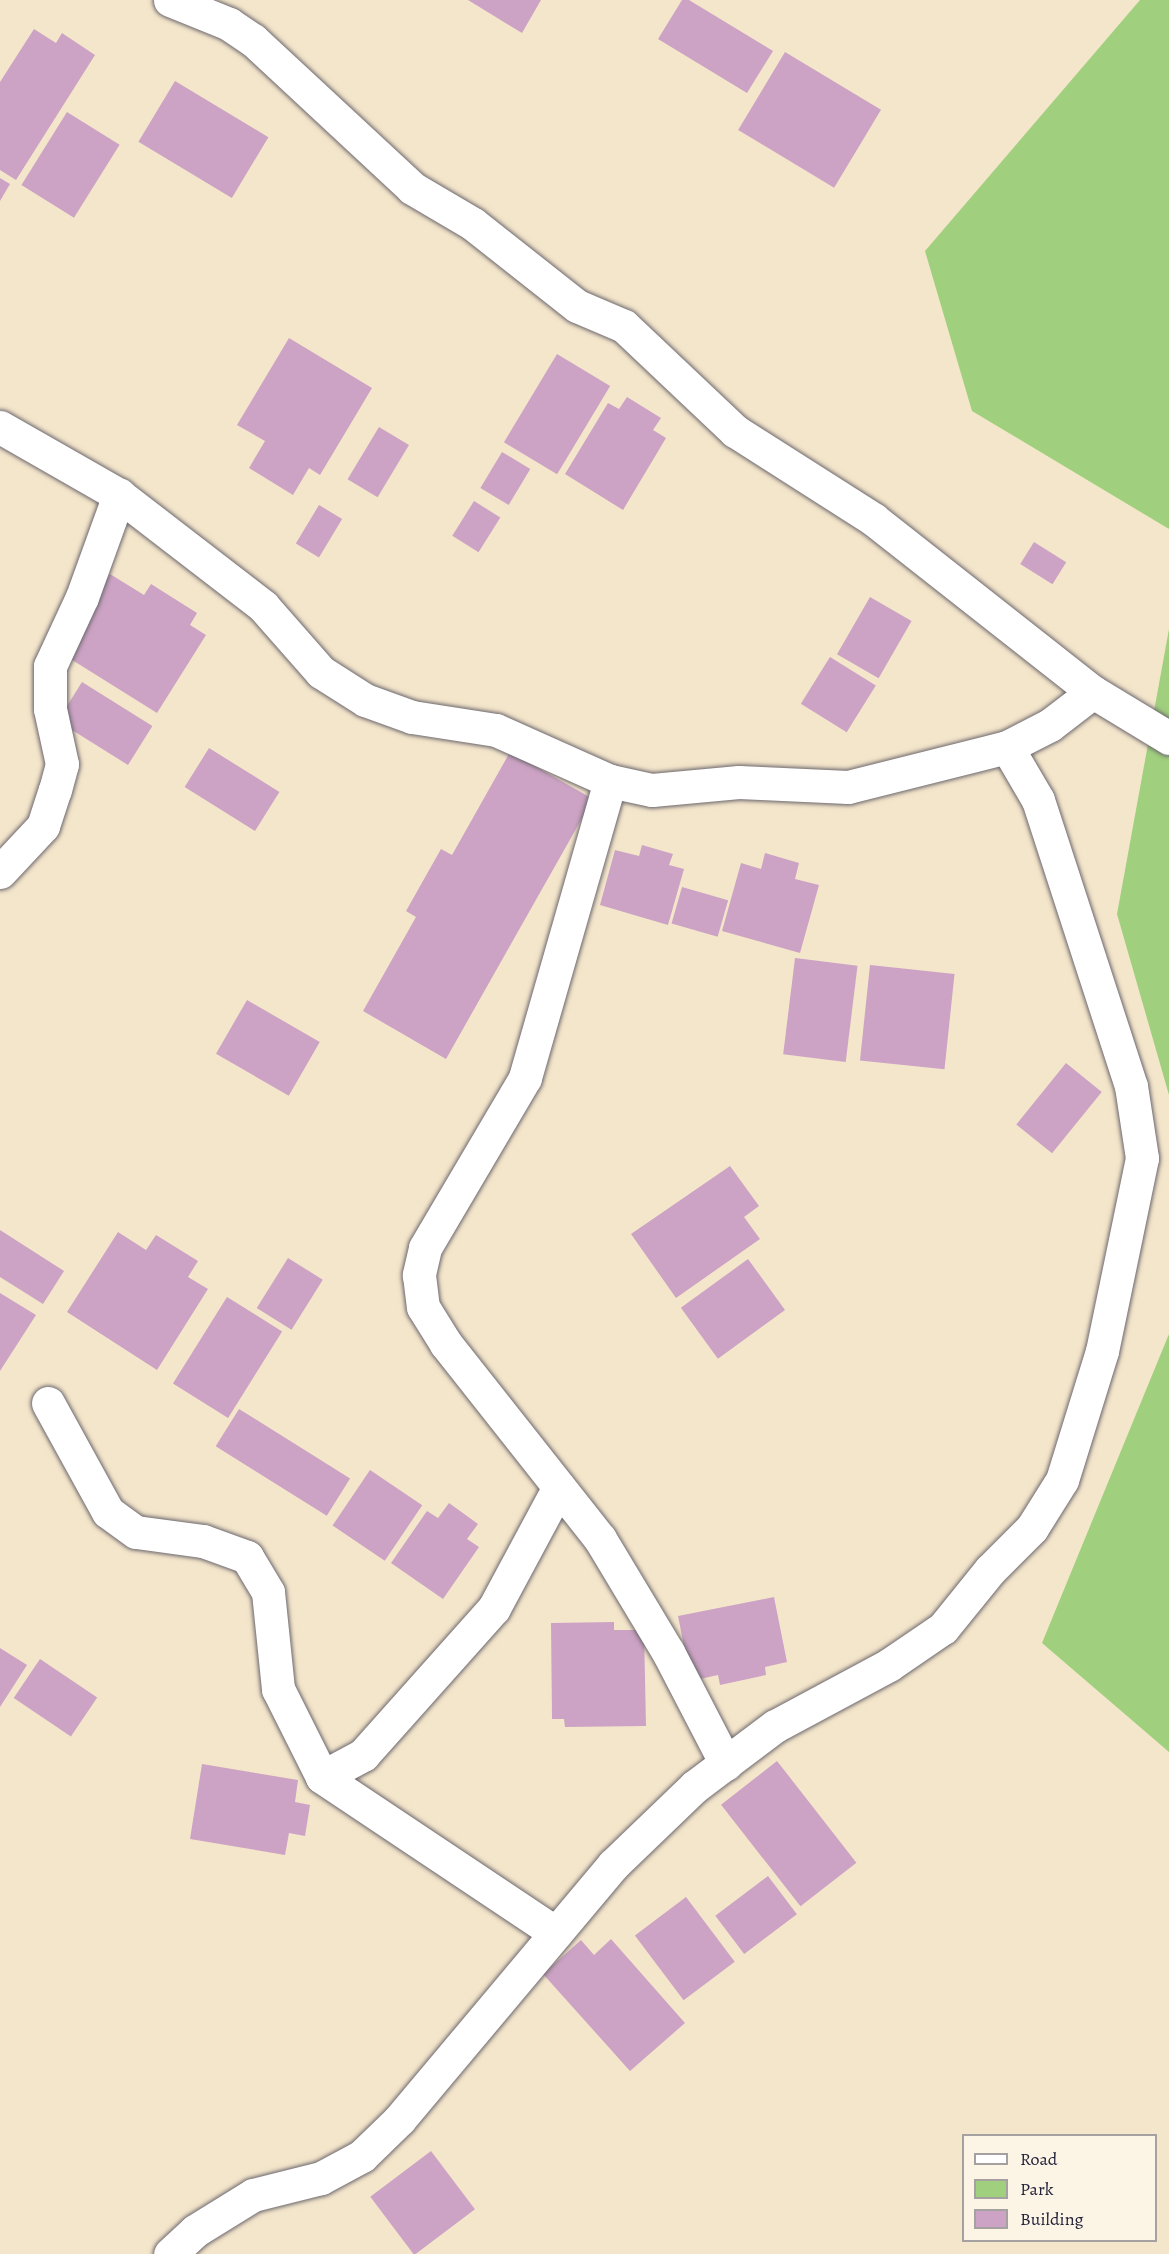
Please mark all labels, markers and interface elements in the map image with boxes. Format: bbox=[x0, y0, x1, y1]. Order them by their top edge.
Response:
legend bbox=[962, 2134, 1157, 2242]
text: Road bbox=[1020, 2147, 1057, 2171]
text: Park bbox=[1020, 2177, 1054, 2201]
text: Building bbox=[1020, 2207, 1084, 2231]

